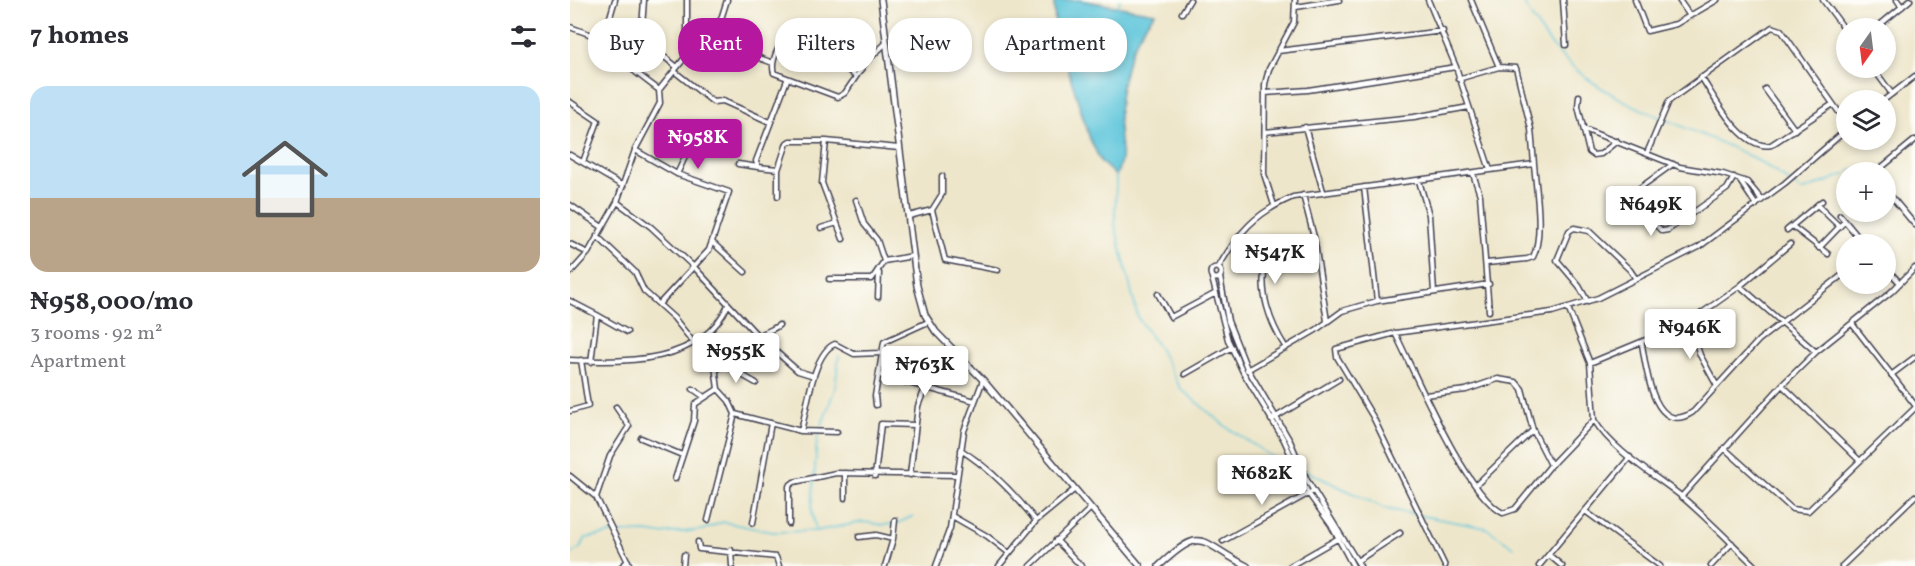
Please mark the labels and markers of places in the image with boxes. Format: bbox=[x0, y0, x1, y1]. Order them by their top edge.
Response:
pin: ₦958K bbox=[656, 119, 740, 170]
pin: ₦649K bbox=[1609, 186, 1693, 237]
pin: ₦547K bbox=[1233, 234, 1317, 285]
pin: ₦946K bbox=[1648, 309, 1732, 360]
pin: ₦955K bbox=[694, 333, 778, 384]
pin: ₦763K bbox=[883, 346, 967, 397]
pin: ₦682K bbox=[1220, 455, 1304, 506]

